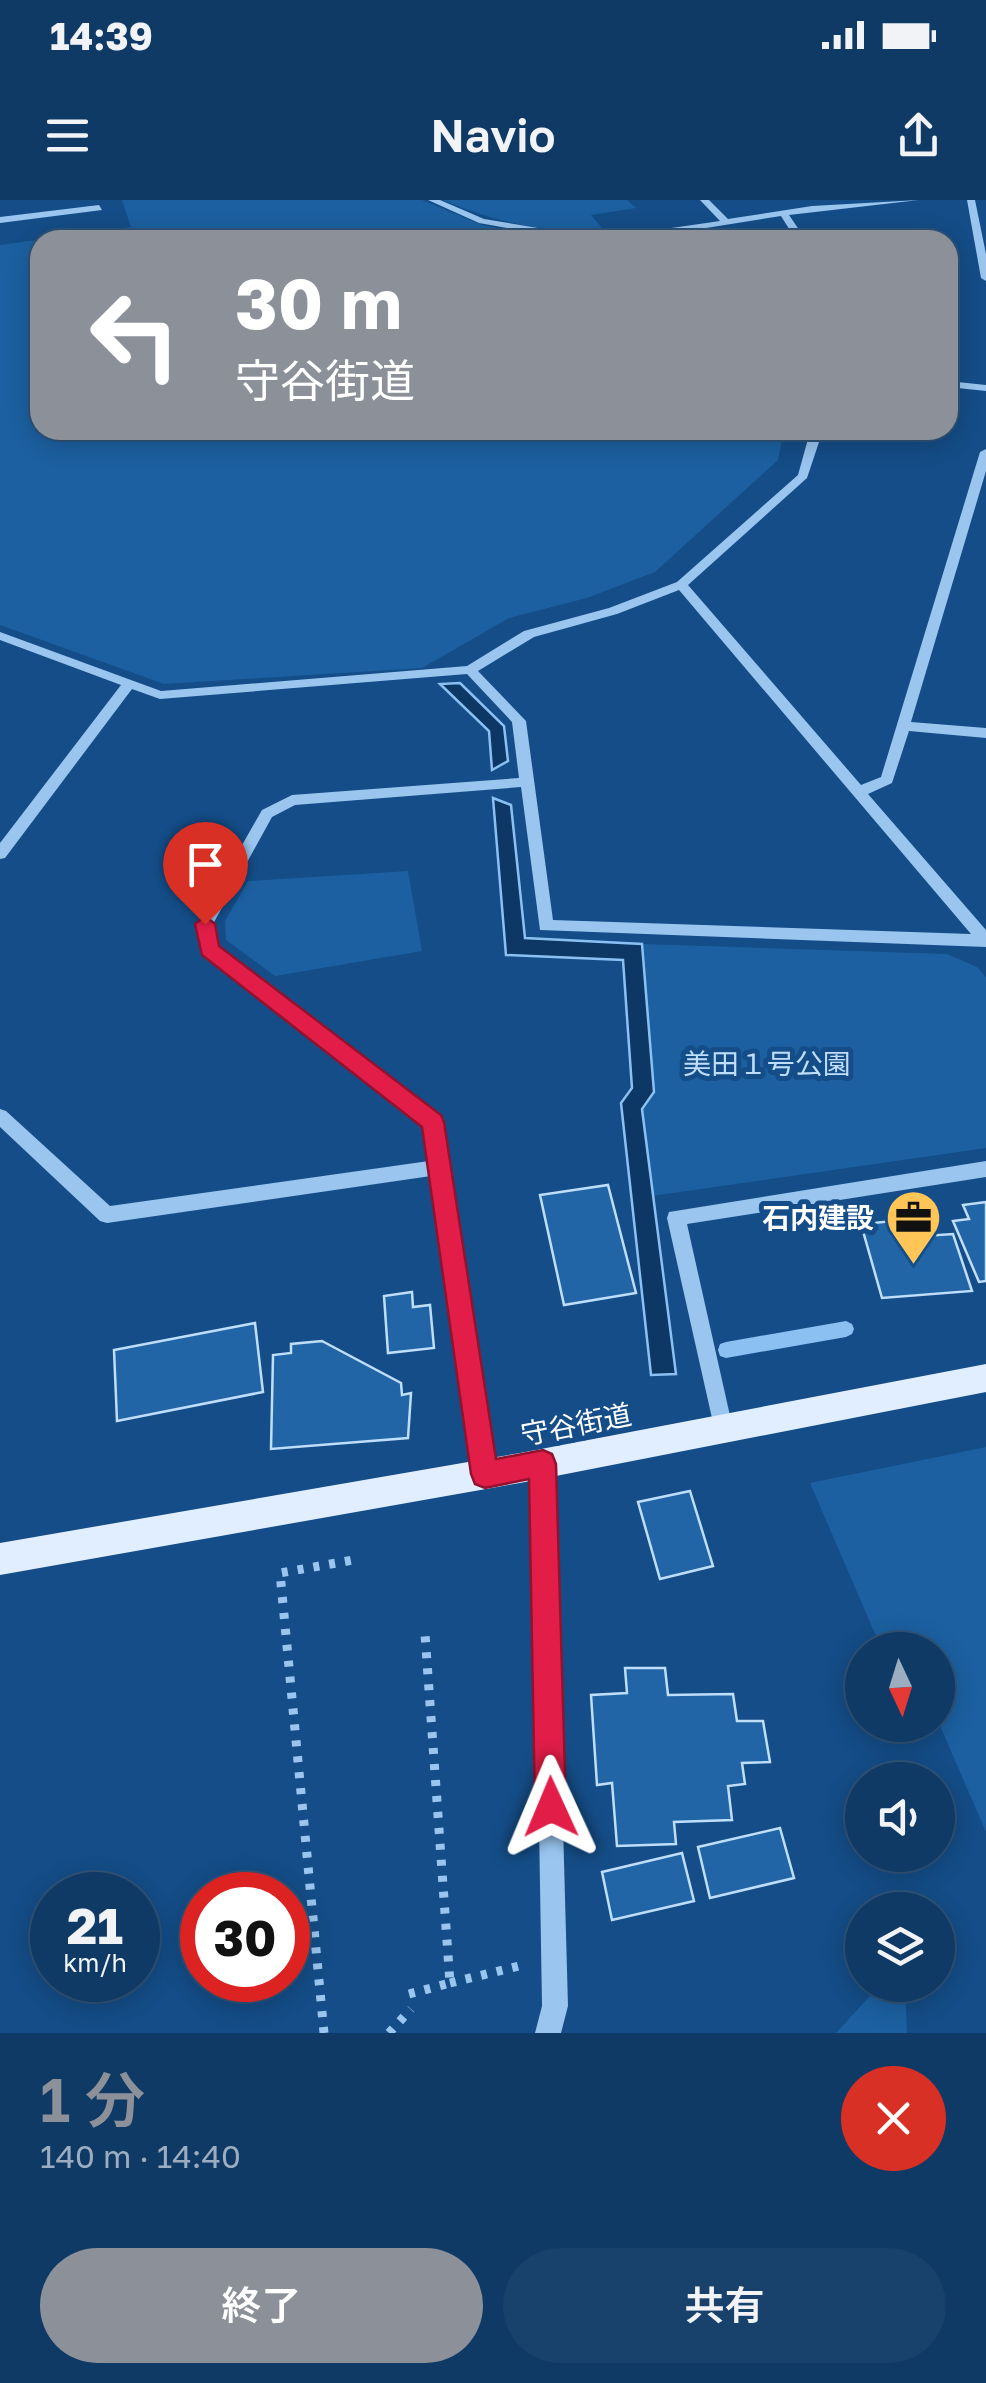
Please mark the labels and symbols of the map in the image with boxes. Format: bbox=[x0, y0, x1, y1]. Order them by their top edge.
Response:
pin bbox=[163, 822, 248, 925]
park label: 美田１号公園 bbox=[683, 1047, 851, 1080]
office icon: 石内建設 bbox=[883, 1187, 943, 1266]
place label: 石内建設 bbox=[762, 1201, 874, 1234]
street label: 守谷街道 bbox=[518, 1397, 634, 1451]
north arrow bbox=[845, 1632, 955, 1742]
position arrow bbox=[499, 1755, 603, 1859]
speed limit sign: 30 bbox=[180, 1872, 310, 2002]

